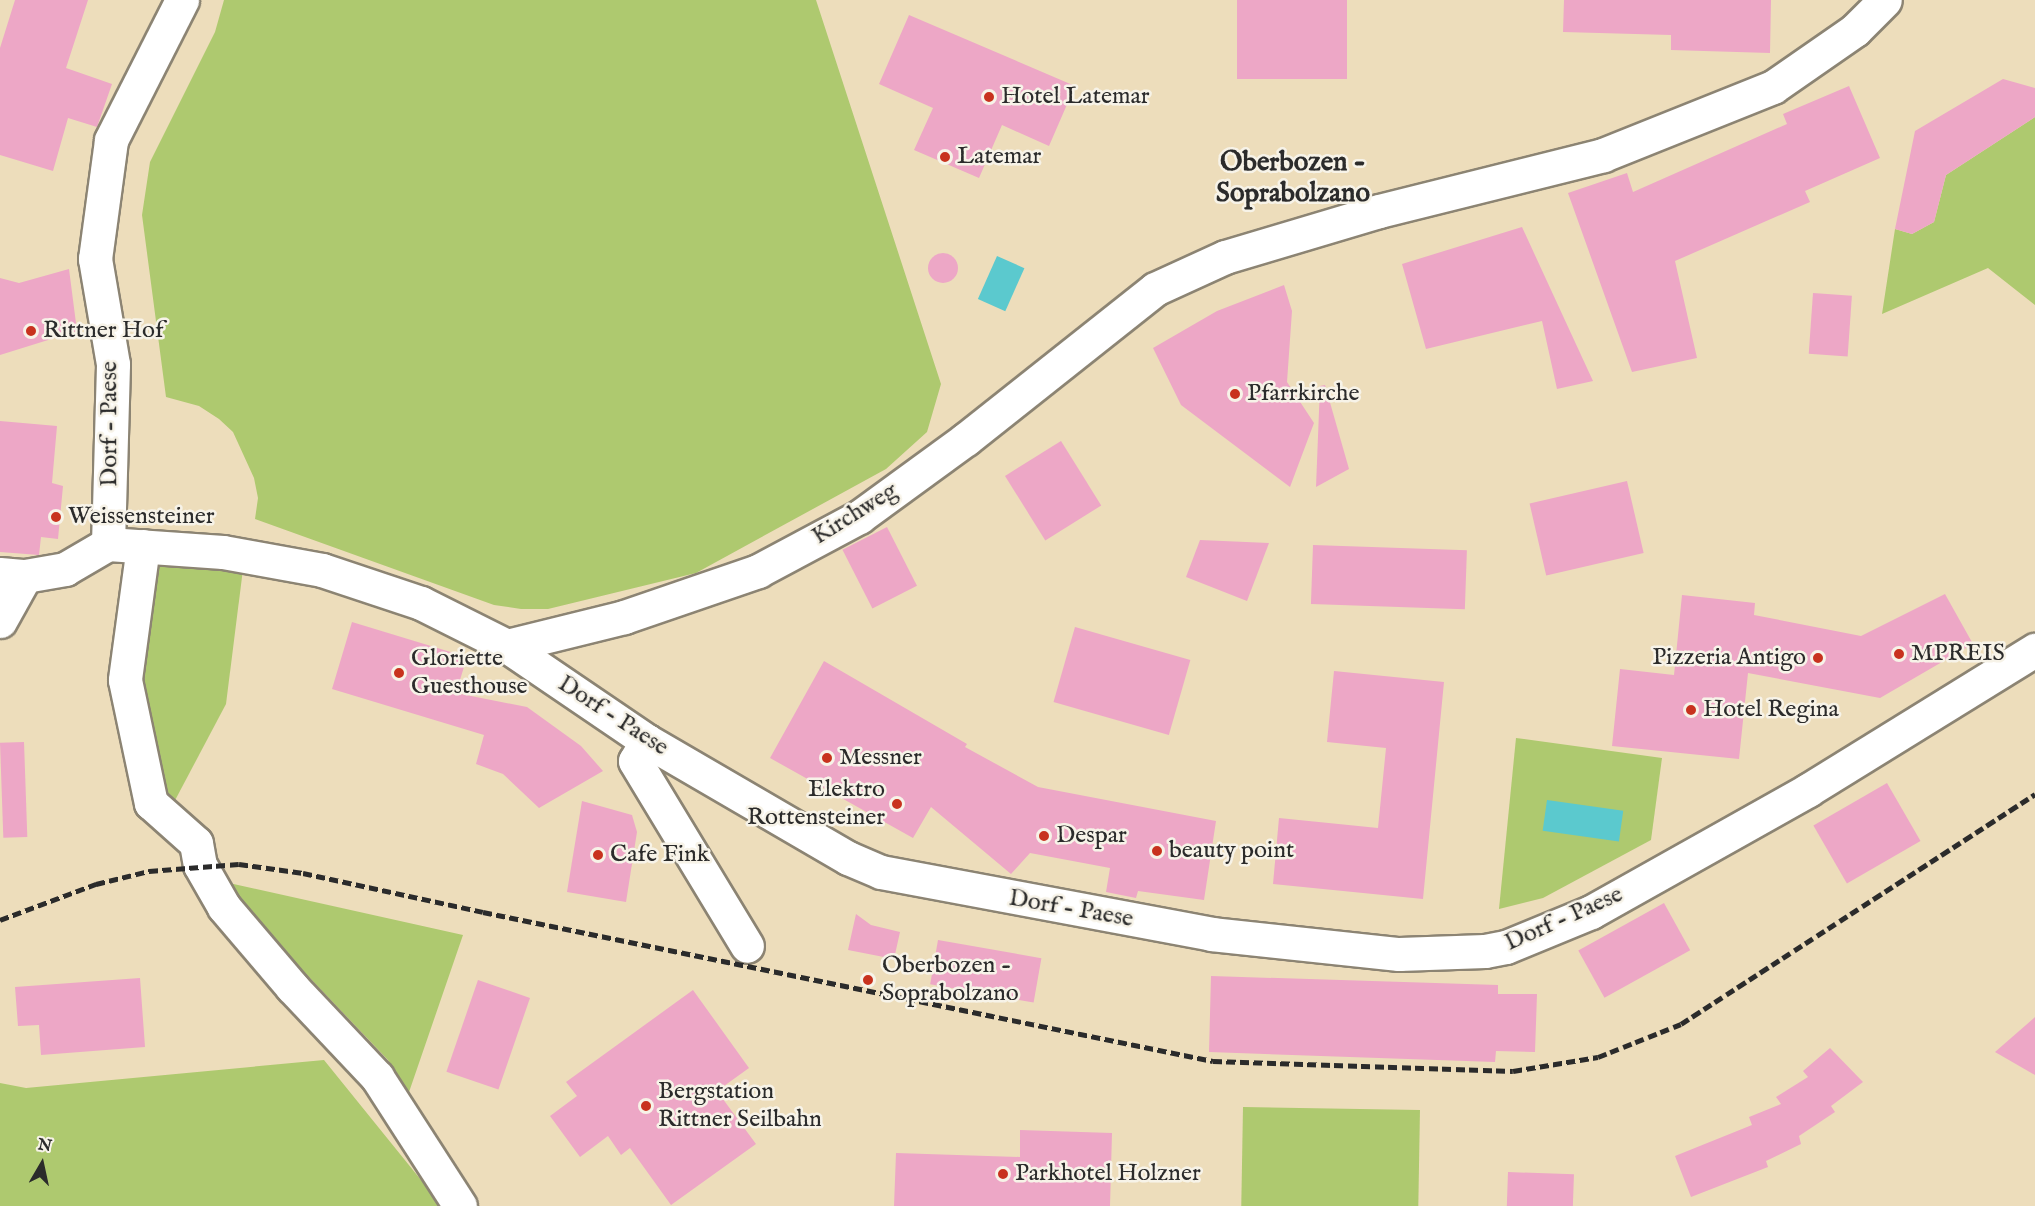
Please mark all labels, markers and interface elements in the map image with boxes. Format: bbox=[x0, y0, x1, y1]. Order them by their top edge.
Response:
place label: Hotel Latemar bbox=[1001, 83, 1150, 111]
marker: Hotel Latemar bbox=[982, 90, 996, 104]
place label: Latemar bbox=[957, 143, 1041, 171]
district label: Oberbozen - Soprabolzano bbox=[1216, 147, 1370, 210]
marker: Latemar bbox=[938, 150, 952, 164]
place label: Rittner Hof bbox=[43, 317, 164, 345]
marker: Rittner Hof bbox=[24, 324, 38, 338]
street label: Dorf - Paese bbox=[96, 361, 124, 487]
place label: Pfarrkirche bbox=[1247, 380, 1360, 408]
marker: Pfarrkirche bbox=[1228, 387, 1242, 401]
street label: Kirchweg bbox=[807, 477, 903, 551]
place label: Weissensteiner bbox=[68, 503, 215, 531]
marker: Weissensteiner bbox=[49, 510, 63, 524]
place label: MPREIS bbox=[1911, 640, 2005, 668]
place label: Pizzeria Antigo bbox=[1652, 644, 1806, 672]
place label: Gloriette Guesthouse bbox=[411, 645, 528, 701]
marker: MPREIS bbox=[1892, 647, 1906, 661]
marker: Pizzeria Antigo bbox=[1811, 651, 1825, 665]
marker: Gloriette Guesthouse bbox=[392, 666, 406, 680]
street label: Dorf - Paese bbox=[552, 670, 674, 762]
place label: Hotel Regina bbox=[1703, 696, 1839, 724]
marker: Hotel Regina bbox=[1684, 703, 1698, 717]
place label: Messner bbox=[839, 744, 922, 772]
marker: Messner bbox=[820, 751, 834, 765]
place label: Elektro Rottensteiner bbox=[747, 776, 885, 832]
marker: Elektro Rottensteiner bbox=[890, 797, 904, 811]
place label: Despar bbox=[1056, 822, 1127, 850]
marker: Despar bbox=[1037, 829, 1051, 843]
place label: beauty point bbox=[1169, 837, 1294, 865]
place label: Cafe Fink bbox=[610, 841, 710, 869]
marker: beauty point bbox=[1150, 844, 1164, 858]
marker: Cafe Fink bbox=[591, 848, 605, 862]
street label: Dorf - Paese bbox=[1501, 880, 1627, 958]
street label: Dorf - Paese bbox=[1007, 884, 1135, 934]
place label: Oberbozen - Soprabolzano bbox=[882, 952, 1019, 1008]
marker: Oberbozen - Soprabolzano bbox=[859, 971, 877, 989]
place label: Bergstation Rittner Seilbahn bbox=[658, 1078, 822, 1134]
marker: Bergstation Rittner Seilbahn bbox=[639, 1099, 653, 1113]
north arrow bbox=[12, 1134, 72, 1194]
text: N bbox=[36, 1135, 53, 1157]
place label: Parkhotel Holzner bbox=[1015, 1160, 1201, 1188]
marker: Parkhotel Holzner bbox=[996, 1167, 1010, 1181]

